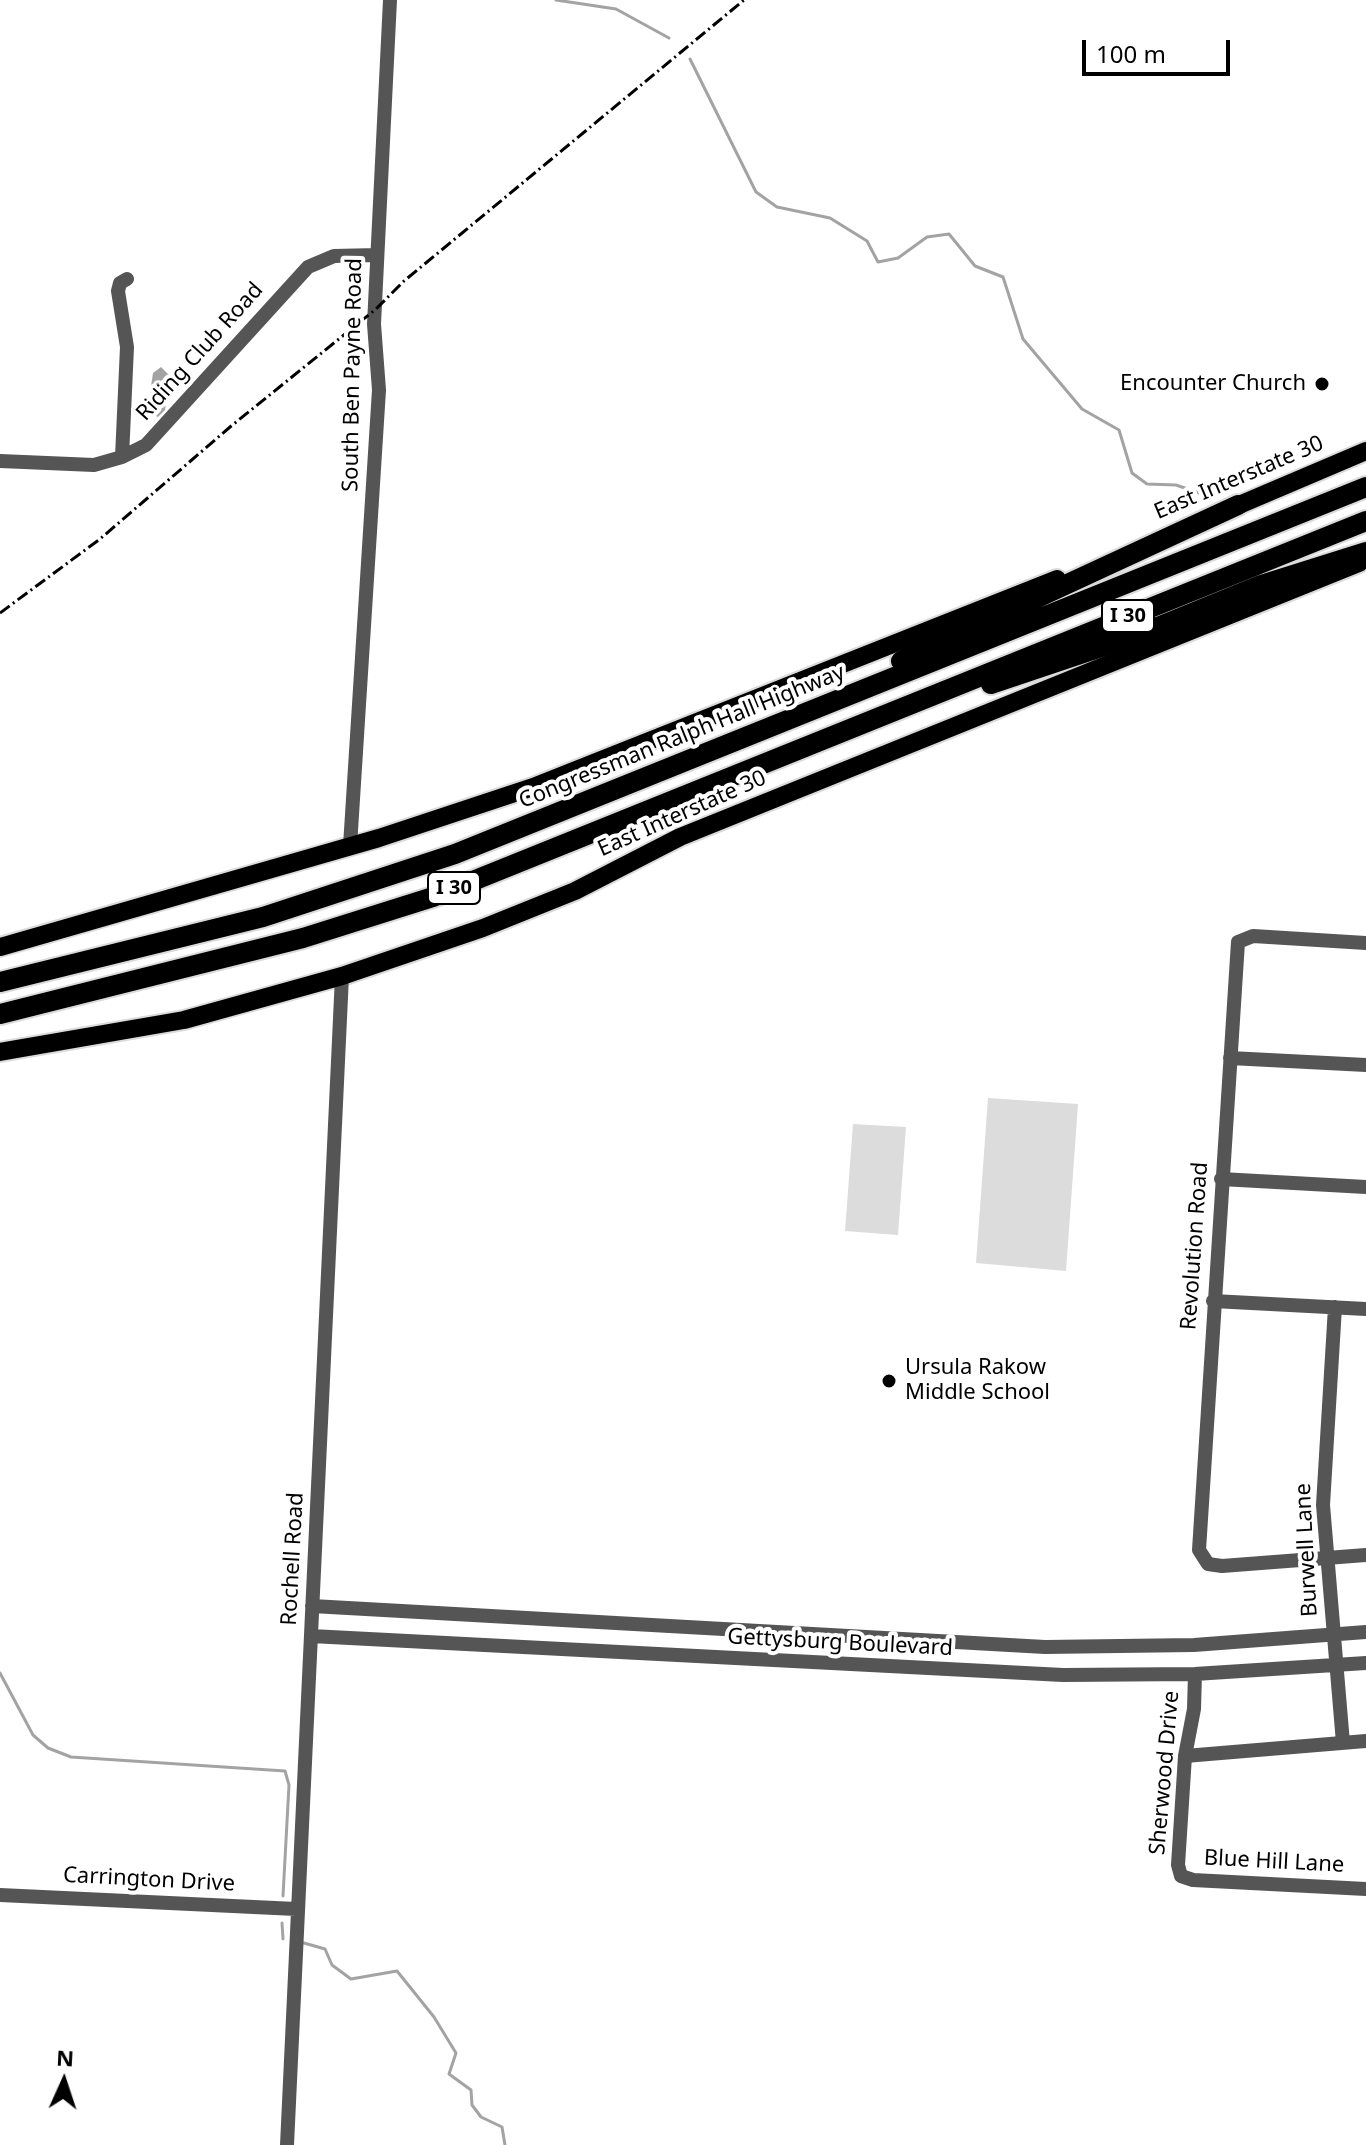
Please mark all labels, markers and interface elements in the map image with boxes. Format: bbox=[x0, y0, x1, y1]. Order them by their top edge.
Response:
scale bar bbox=[1086, 24, 1234, 74]
text: 100 m bbox=[1096, 37, 1166, 70]
street label: South Ben Payne Road bbox=[338, 258, 368, 492]
street label: Riding Club Road bbox=[131, 278, 269, 426]
place label: Encounter Church bbox=[1120, 371, 1306, 397]
marker: Encounter Church bbox=[1313, 375, 1331, 393]
street label: East Interstate 30 bbox=[1150, 430, 1328, 526]
road number: I 30 bbox=[1102, 600, 1154, 632]
street label: Congressman Ralph Hall Highway bbox=[515, 659, 849, 815]
street label: East Interstate 30 bbox=[594, 765, 770, 863]
road number: I 30 bbox=[428, 872, 480, 904]
street label: Revolution Road bbox=[1176, 1161, 1214, 1331]
place label: Ursula Rakow Middle School bbox=[905, 1355, 1050, 1406]
marker: Ursula Rakow Middle School bbox=[880, 1372, 898, 1390]
street label: Burwell Lane bbox=[1290, 1483, 1324, 1617]
street label: Rochell Road bbox=[276, 1492, 310, 1626]
street label: Gettysburg Boulevard bbox=[727, 1624, 953, 1662]
street label: Sherwood Drive bbox=[1145, 1690, 1185, 1856]
street label: Blue Hill Lane bbox=[1203, 1845, 1345, 1879]
street label: Carrington Drive bbox=[62, 1862, 236, 1898]
north arrow bbox=[24, 2041, 104, 2121]
text: N bbox=[56, 2042, 75, 2072]

